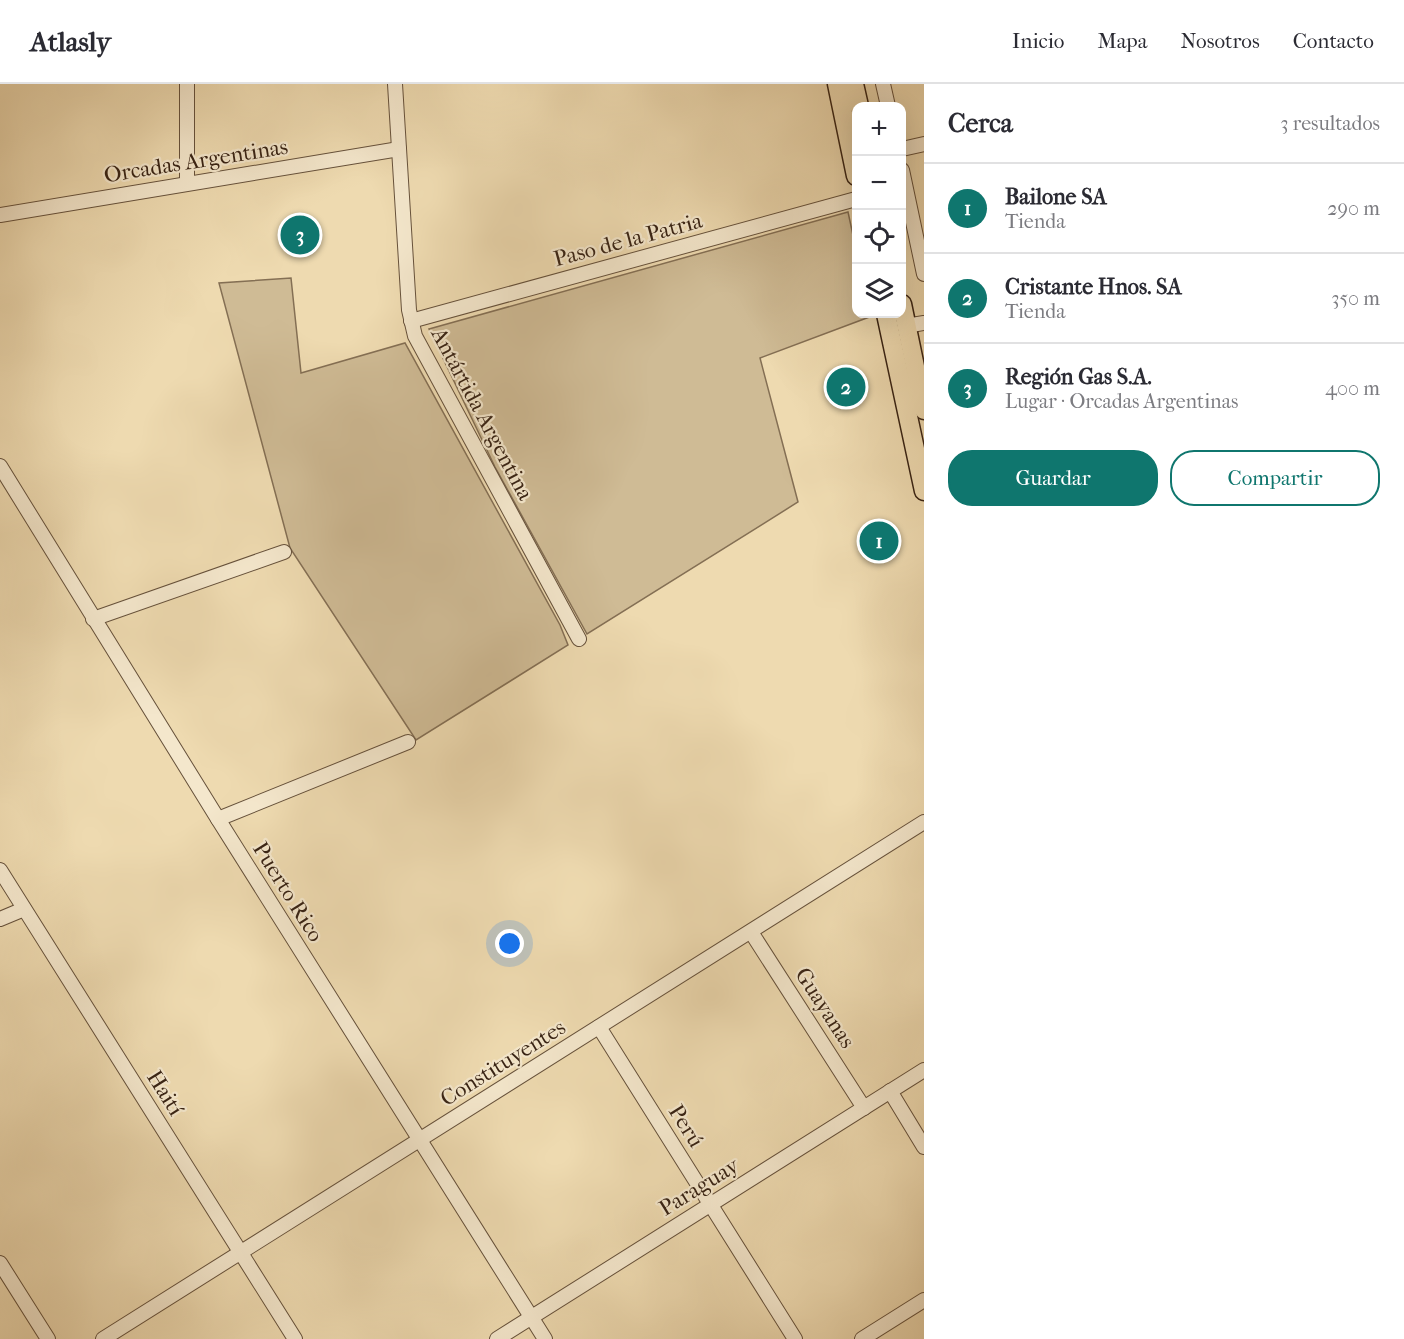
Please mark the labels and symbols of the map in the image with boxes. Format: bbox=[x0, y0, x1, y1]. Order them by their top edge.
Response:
street label: Orcadas Argentinas bbox=[102, 134, 290, 188]
street label: Paso de la Patria bbox=[551, 207, 706, 272]
pin: 3 bbox=[280, 212, 320, 258]
street label: Antártida Argentina bbox=[425, 322, 539, 505]
pin: 2 bbox=[826, 364, 866, 410]
pin: 1 bbox=[860, 518, 898, 564]
street label: Puerto Rico bbox=[247, 837, 329, 947]
your location bbox=[495, 929, 524, 958]
street label: Guayanas bbox=[789, 963, 861, 1053]
street label: Constituyentes bbox=[436, 1014, 570, 1112]
street label: Haití bbox=[141, 1066, 189, 1121]
street label: Perú bbox=[663, 1100, 709, 1153]
street label: Paraguay bbox=[654, 1152, 745, 1222]

